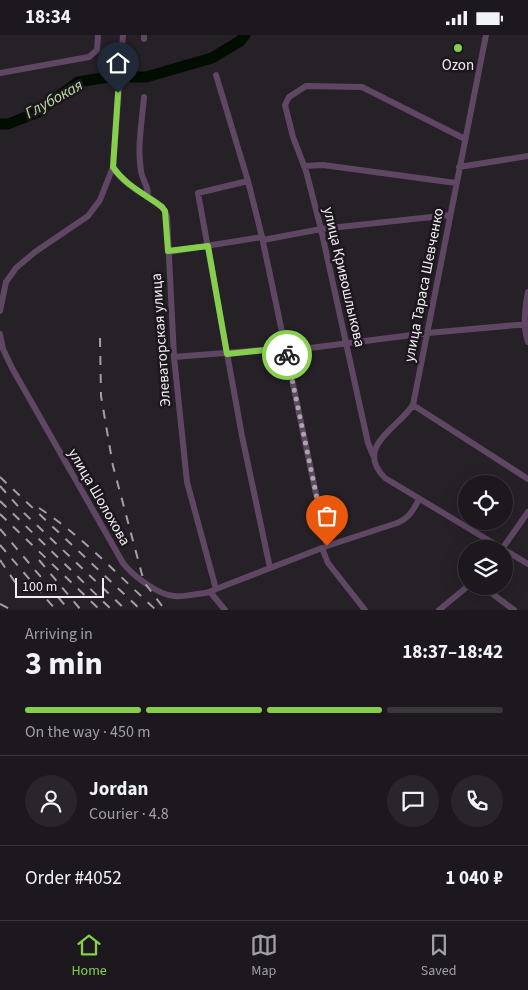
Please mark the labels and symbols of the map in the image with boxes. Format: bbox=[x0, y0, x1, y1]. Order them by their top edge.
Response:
pin bbox=[97, 42, 139, 93]
marker: Ozon bbox=[452, 42, 464, 54]
place label: Ozon bbox=[442, 55, 474, 76]
water label: Глубокая bbox=[21, 74, 87, 124]
street label: улица Кривошлыкова bbox=[318, 205, 370, 349]
street label: улица Тараса Шевченко bbox=[399, 206, 449, 364]
street label: Элеваторская улица bbox=[146, 273, 176, 407]
courier bbox=[262, 330, 312, 380]
street label: улица Шолохова bbox=[63, 444, 135, 550]
pin bbox=[306, 495, 348, 546]
scale bar bbox=[15, 575, 104, 598]

